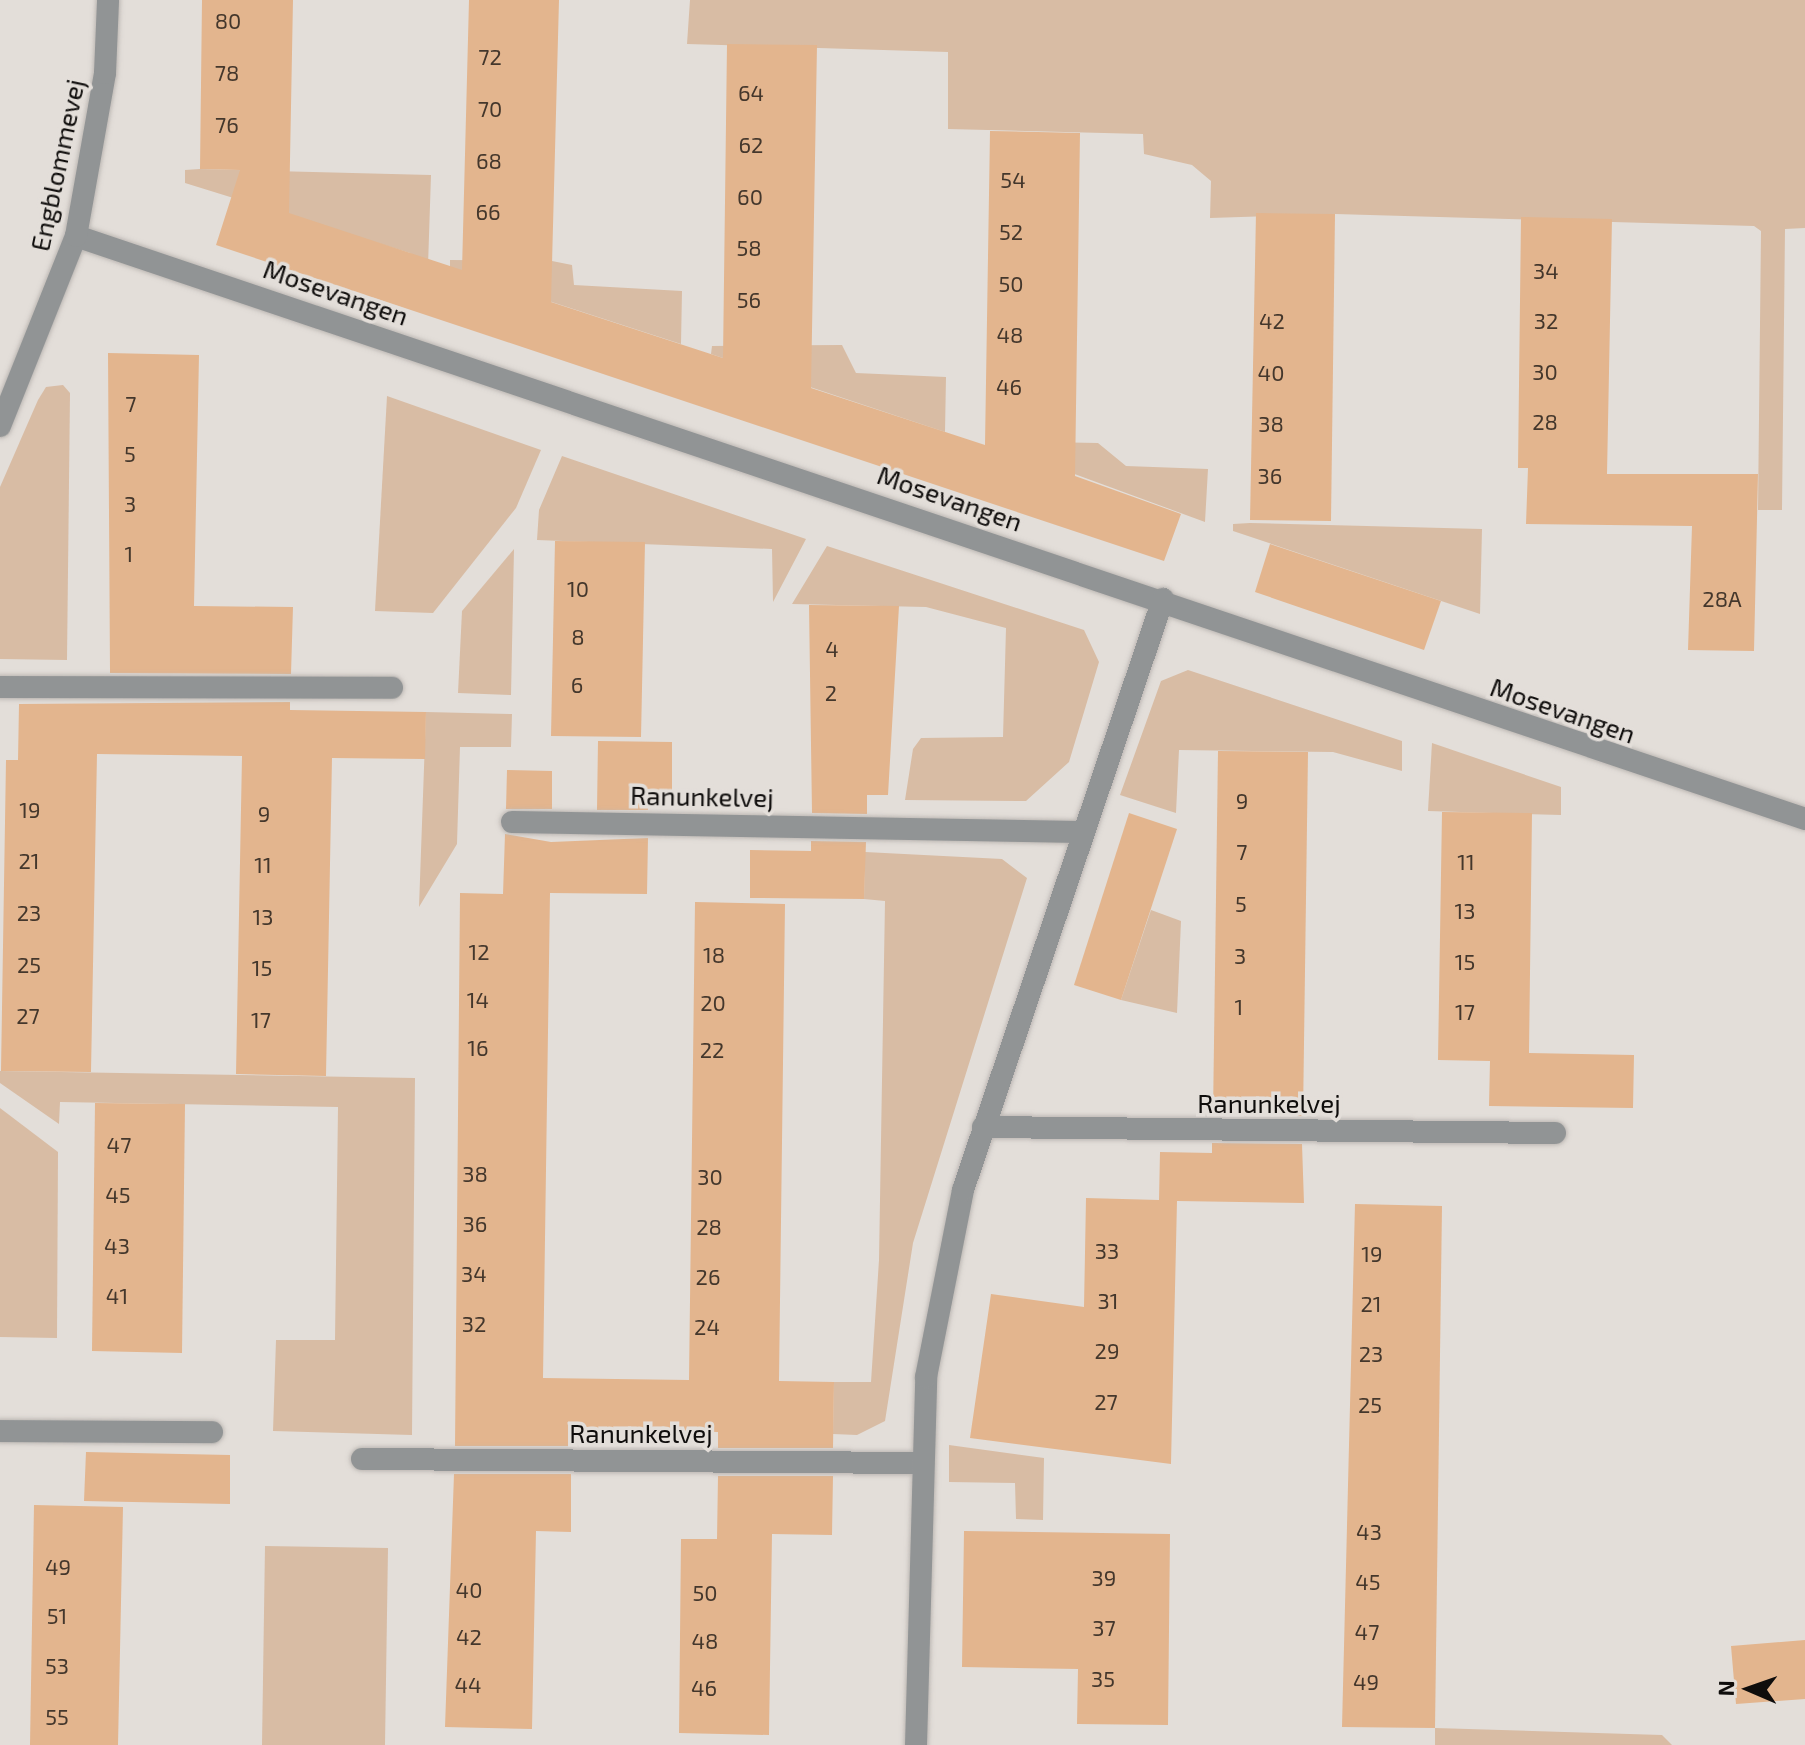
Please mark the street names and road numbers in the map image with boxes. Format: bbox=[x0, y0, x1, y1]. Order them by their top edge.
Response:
street label: Engblommevej bbox=[24, 76, 90, 254]
street label: Mosevangen bbox=[259, 253, 413, 331]
street label: Mosevangen bbox=[873, 459, 1027, 537]
street label: Mosevangen bbox=[1486, 671, 1640, 749]
street label: Ranunkelvej bbox=[630, 779, 774, 813]
street label: Ranunkelvej bbox=[1197, 1087, 1341, 1119]
street label: Ranunkelvej bbox=[569, 1417, 713, 1449]

